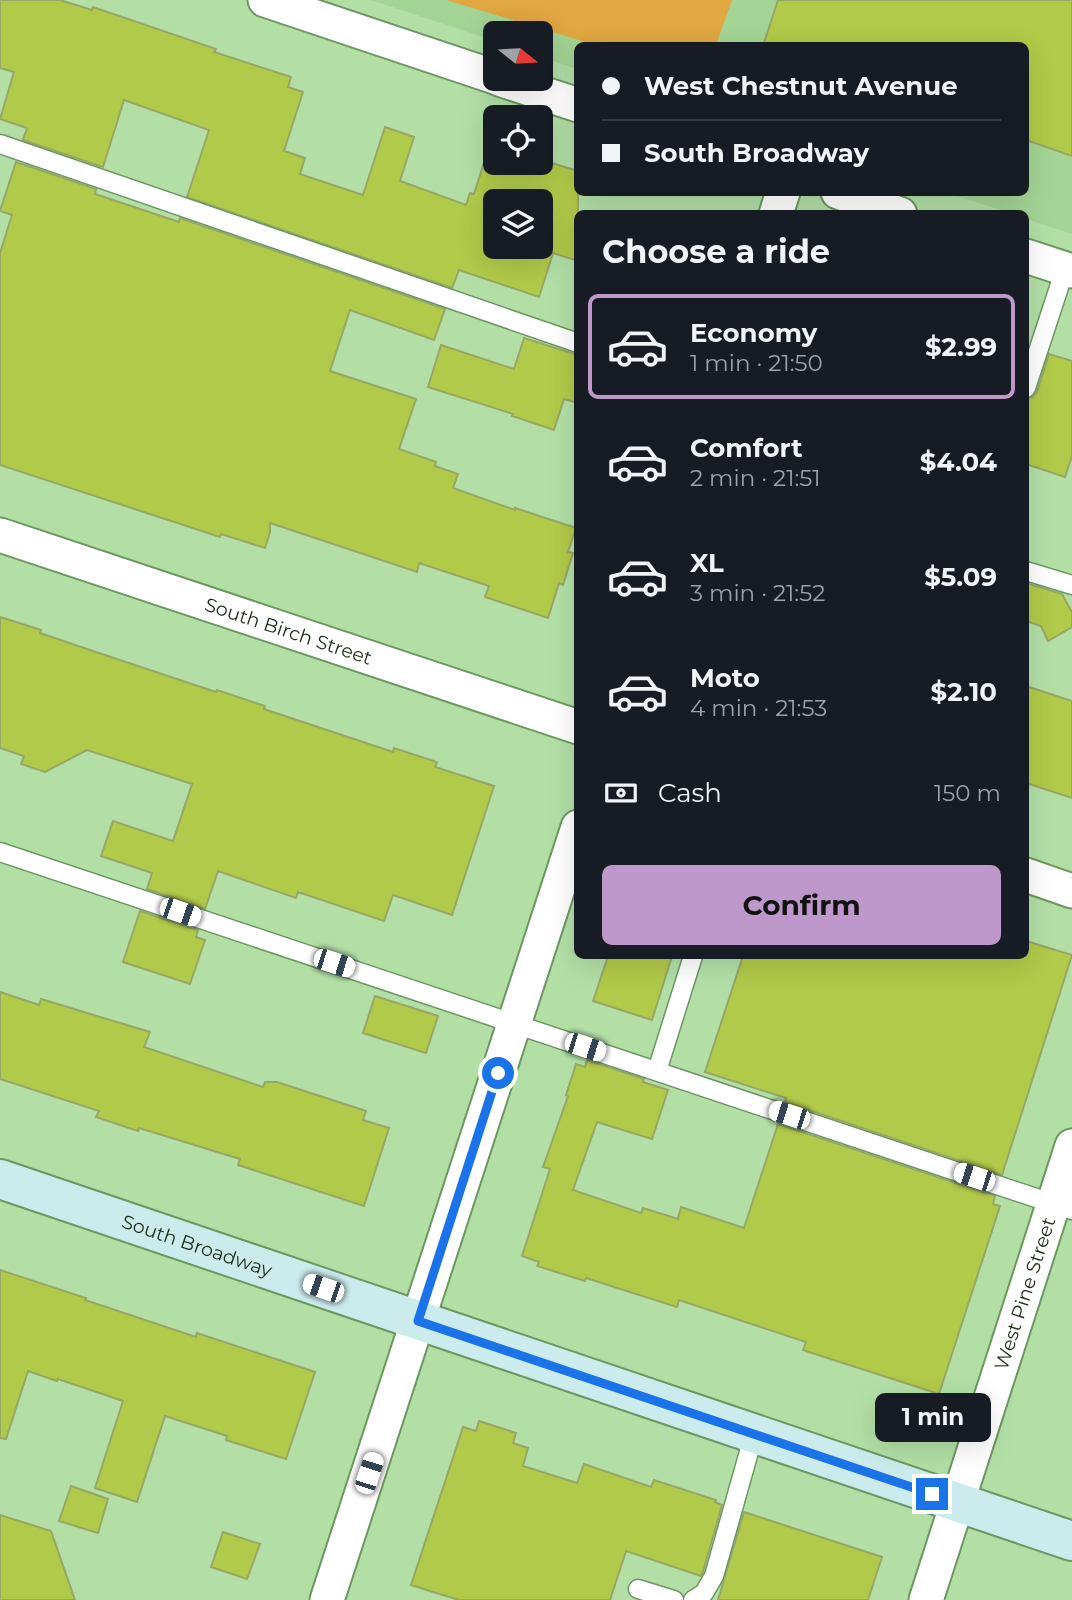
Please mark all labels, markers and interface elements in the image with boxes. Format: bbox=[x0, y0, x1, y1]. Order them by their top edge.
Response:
north arrow bbox=[483, 21, 553, 91]
map controls bbox=[483, 21, 553, 259]
text: West Chestnut Avenue bbox=[644, 70, 958, 102]
button: locate bbox=[483, 105, 553, 175]
text: South Broadway bbox=[644, 137, 869, 169]
button: layers bbox=[483, 189, 553, 259]
text: Choose a ride bbox=[602, 232, 830, 271]
icon: car bbox=[606, 315, 669, 378]
text: Economy bbox=[690, 317, 817, 349]
text: $2.99 bbox=[925, 331, 997, 363]
text: 1 min · 21:50 bbox=[690, 349, 823, 377]
icon: car bbox=[606, 430, 669, 493]
text: Comfort bbox=[690, 432, 802, 464]
text: $4.04 bbox=[920, 446, 997, 478]
text: 2 min · 21:51 bbox=[690, 464, 821, 492]
icon: car bbox=[606, 545, 669, 608]
text: XL bbox=[690, 547, 724, 579]
text: $5.09 bbox=[924, 561, 997, 593]
text: 3 min · 21:52 bbox=[690, 579, 825, 607]
street label: South Birch Street bbox=[202, 593, 375, 670]
icon: car bbox=[606, 660, 669, 723]
text: Moto bbox=[690, 662, 760, 694]
text: $2.10 bbox=[931, 676, 997, 708]
text: 4 min · 21:53 bbox=[690, 694, 827, 722]
icon: cash bbox=[602, 774, 640, 812]
text: Cash bbox=[658, 777, 722, 809]
text: 150 m bbox=[934, 779, 1001, 807]
button: Confirm bbox=[602, 865, 1001, 945]
car bbox=[157, 895, 204, 929]
car bbox=[311, 947, 358, 979]
car bbox=[562, 1031, 609, 1063]
route start bbox=[482, 1057, 514, 1089]
car bbox=[766, 1099, 813, 1131]
car bbox=[951, 1161, 998, 1193]
street label: South Broadway bbox=[119, 1210, 276, 1282]
street label: West Pine Street bbox=[990, 1214, 1060, 1373]
car bbox=[300, 1271, 347, 1305]
callout: 1 min bbox=[874, 1392, 990, 1442]
text: 1 min bbox=[902, 1403, 964, 1431]
car bbox=[353, 1450, 386, 1496]
route end bbox=[916, 1478, 948, 1510]

